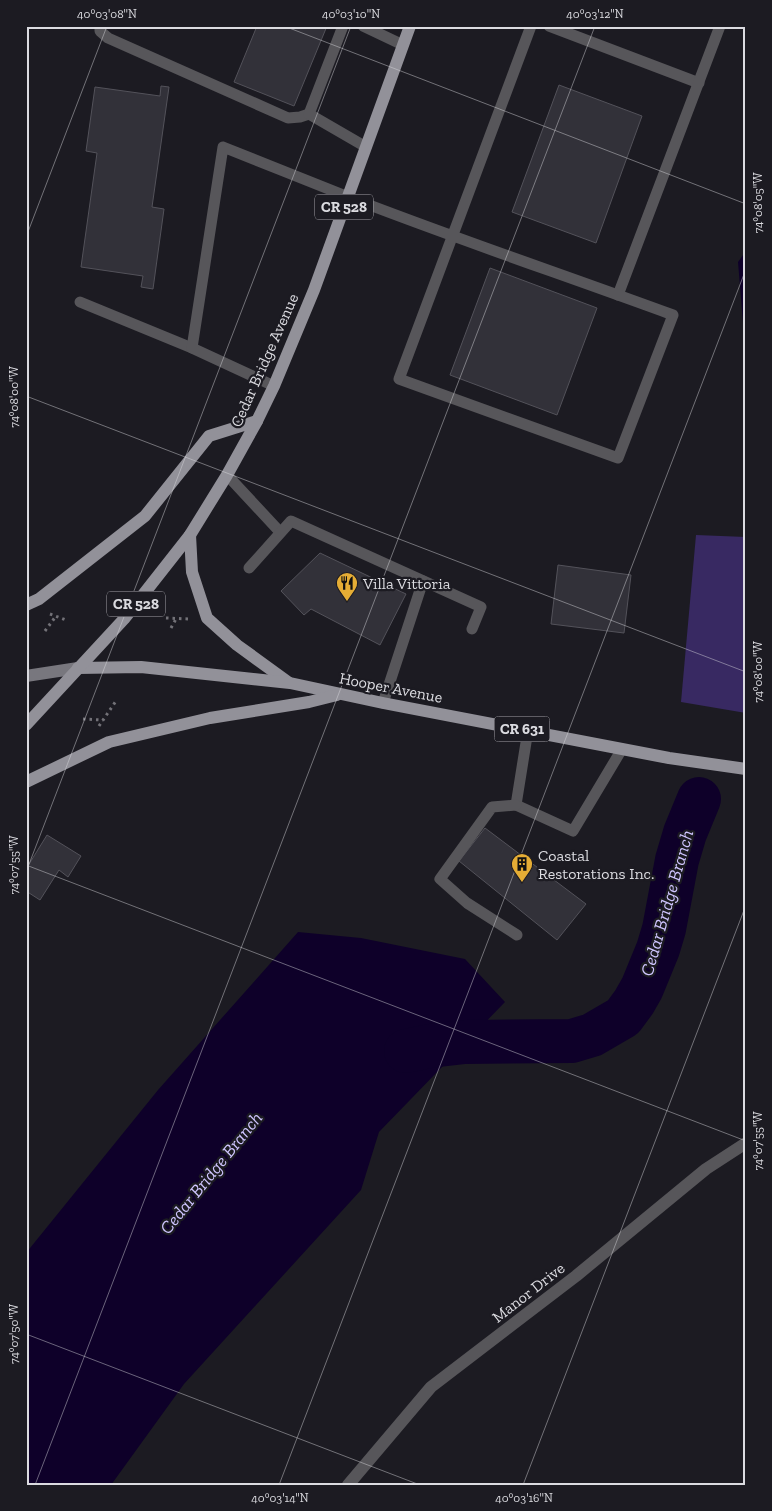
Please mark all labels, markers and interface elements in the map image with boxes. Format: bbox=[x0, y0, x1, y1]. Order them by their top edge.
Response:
text: 40°03'08"N bbox=[77, 7, 137, 21]
text: 40°03'10"N bbox=[322, 7, 380, 21]
text: 40°03'12"N bbox=[566, 7, 624, 21]
text: 74°08'05"W bbox=[751, 172, 765, 233]
road number: CR 528 bbox=[315, 194, 373, 220]
street label: Cedar Bridge Avenue bbox=[226, 290, 302, 430]
text: 74°08'00"W bbox=[7, 365, 21, 428]
restaurant icon: Villa Vittoria bbox=[335, 571, 359, 602]
place label: Villa Vittoria bbox=[362, 574, 451, 593]
road number: CR 528 bbox=[107, 592, 165, 616]
text: 74°08'00"W bbox=[751, 640, 765, 703]
street label: Hooper Avenue bbox=[338, 668, 444, 707]
road number: CR 631 bbox=[494, 716, 550, 742]
water label: Cedar Bridge Branch bbox=[636, 827, 698, 979]
text: 74°07'55"W bbox=[7, 835, 21, 895]
place label: Coastal Restorations Inc. bbox=[538, 846, 654, 883]
building icon: Coastal Restorations Inc. bbox=[510, 852, 534, 883]
water label: Cedar Bridge Branch bbox=[155, 1107, 267, 1239]
text: 74°07'55"W bbox=[751, 1111, 765, 1171]
street label: Manor Drive bbox=[488, 1258, 568, 1327]
text: 74°07'50"W bbox=[7, 1303, 21, 1364]
text: 40°03'14"N bbox=[251, 1491, 309, 1505]
text: 40°03'16"N bbox=[495, 1491, 553, 1505]

